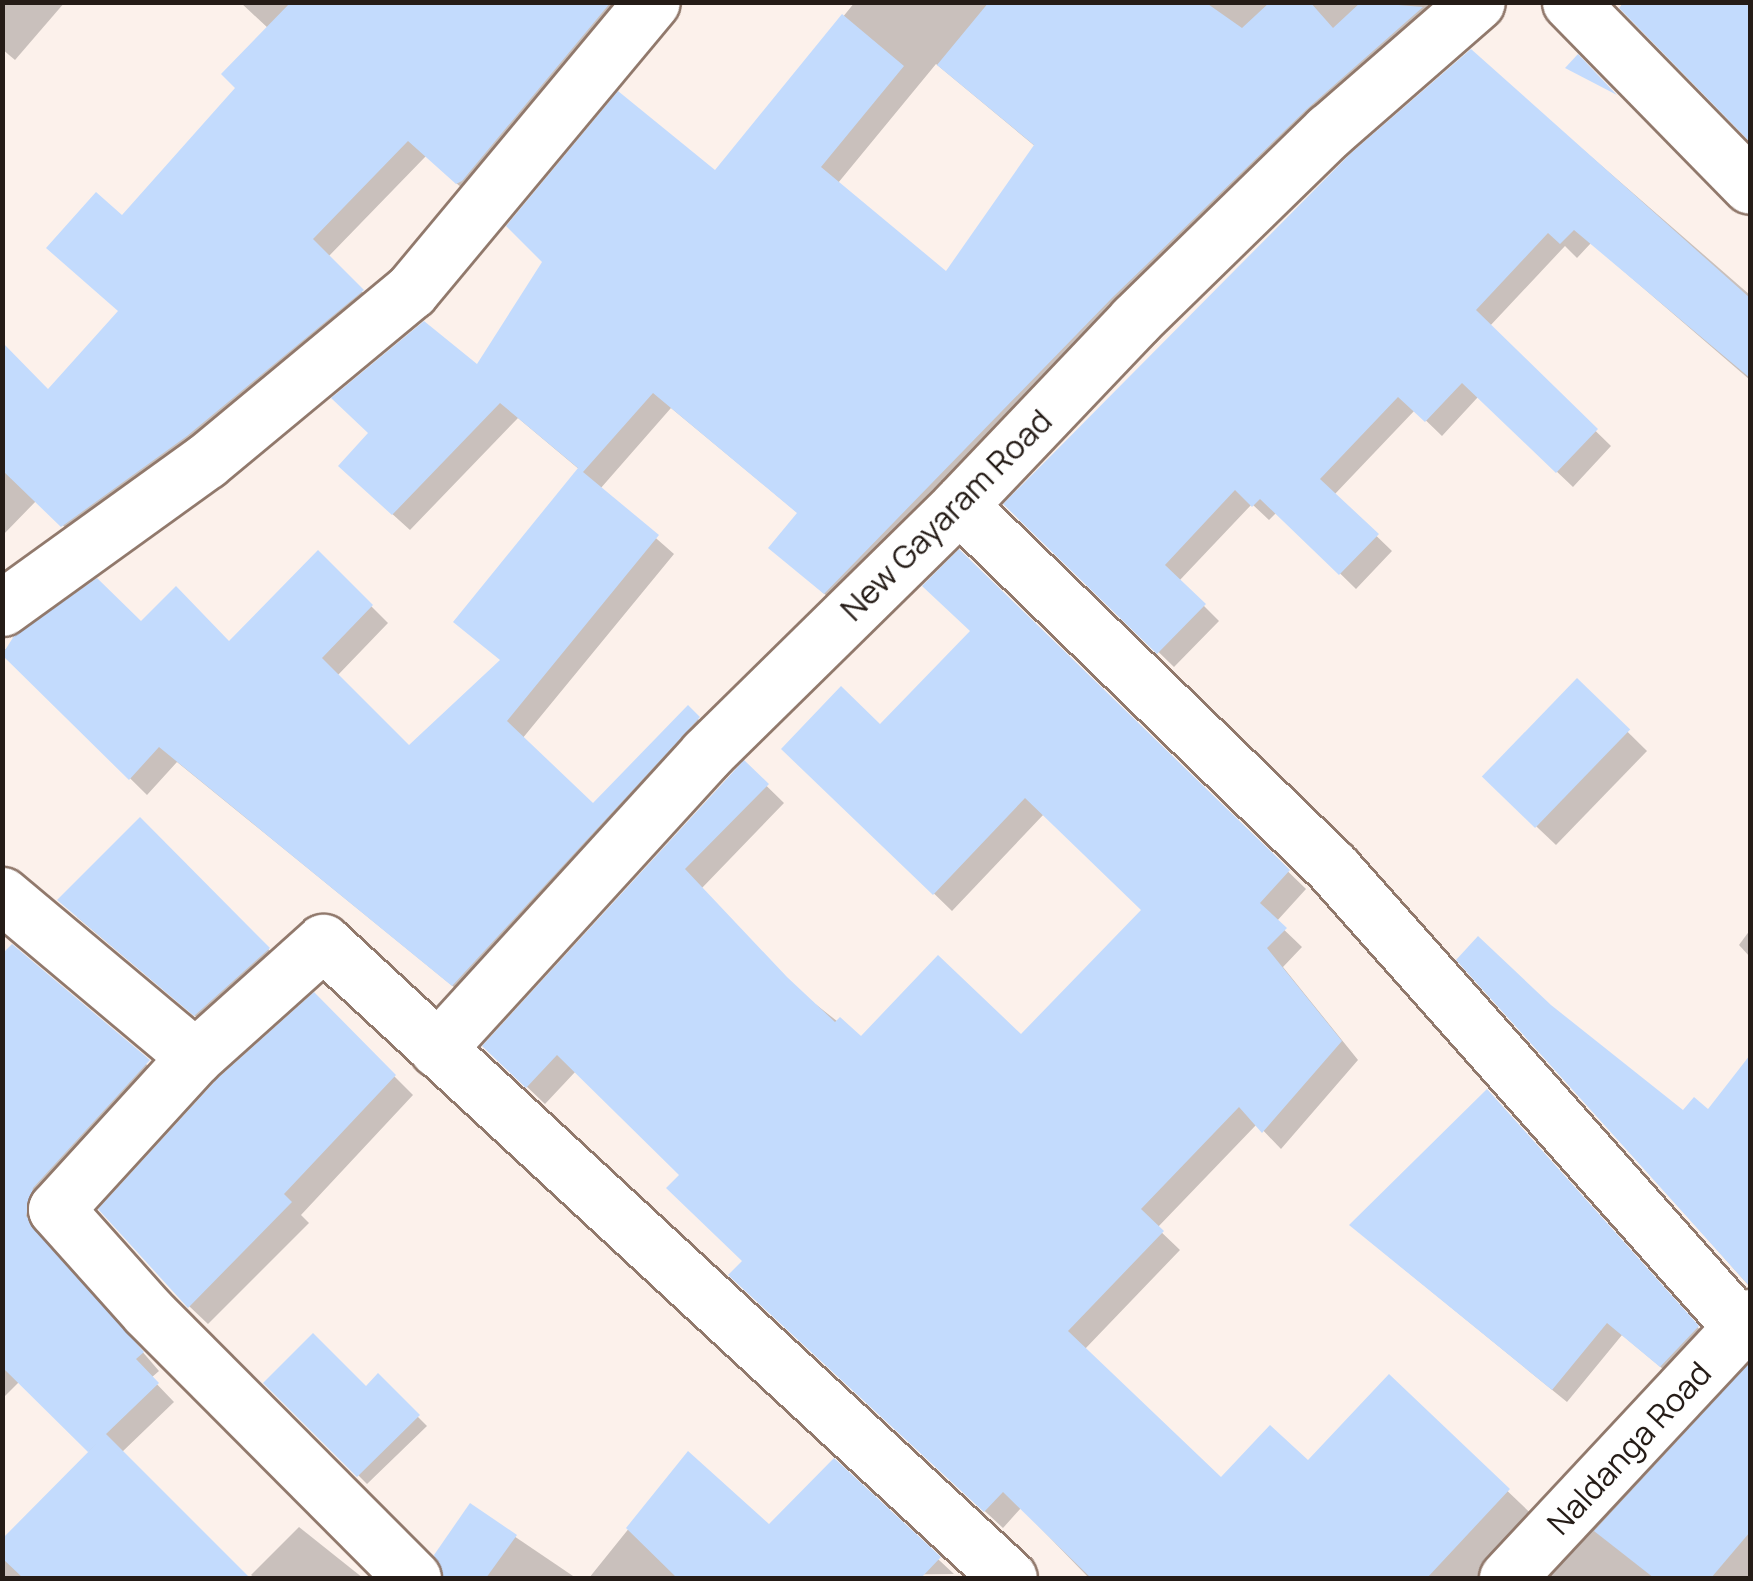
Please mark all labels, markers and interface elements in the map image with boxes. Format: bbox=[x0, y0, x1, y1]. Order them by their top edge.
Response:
street label: New Gayaram Road bbox=[833, 402, 1059, 628]
street label: Naldanga Road bbox=[1539, 1354, 1719, 1542]

